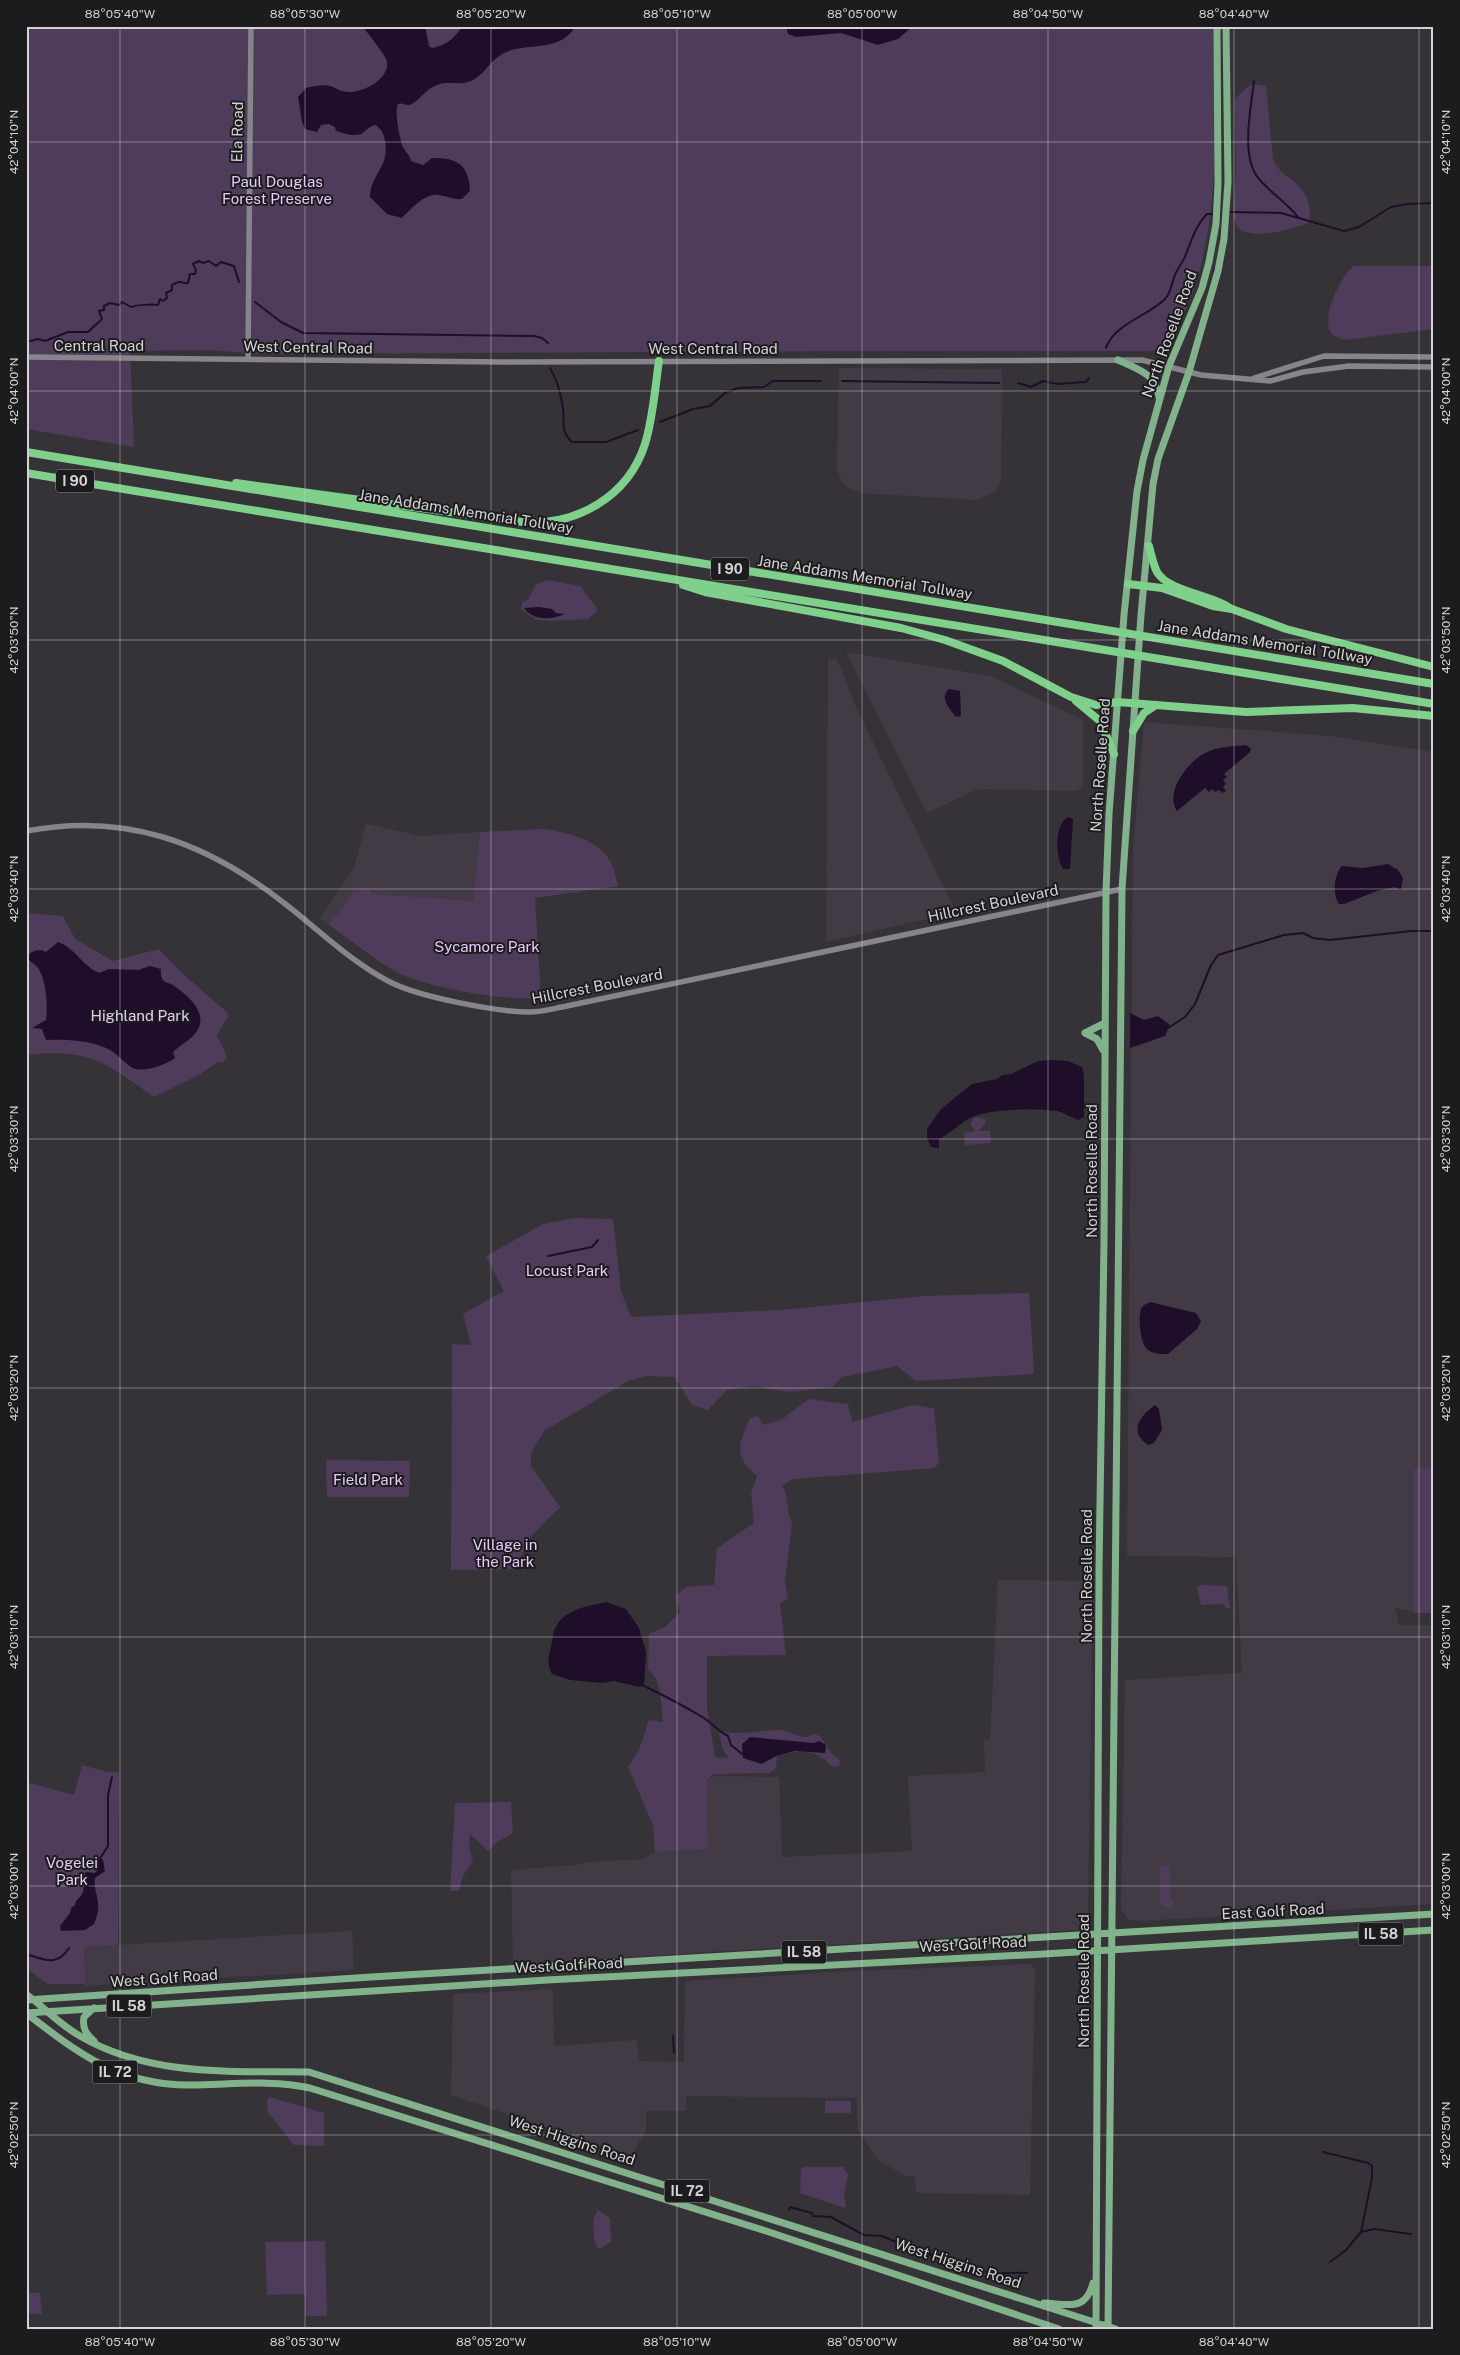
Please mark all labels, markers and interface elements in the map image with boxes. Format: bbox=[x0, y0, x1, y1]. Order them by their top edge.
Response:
text: 88°05'40"W bbox=[85, 7, 156, 21]
text: 88°05'30"W bbox=[270, 7, 341, 21]
text: 88°05'20"W bbox=[456, 7, 527, 21]
text: 88°05'10"W bbox=[643, 7, 711, 21]
text: 88°05'00"W bbox=[827, 7, 898, 21]
text: 88°04'50"W bbox=[1013, 7, 1084, 21]
text: 88°04'40"W bbox=[1199, 7, 1270, 21]
street label: Ela Road bbox=[228, 101, 246, 163]
text: 42°04'10"N bbox=[7, 110, 21, 174]
text: 42°04'10"N bbox=[1439, 110, 1453, 174]
park label: Paul Douglas Forest Preserve bbox=[222, 173, 332, 207]
street label: North Roselle Road bbox=[1138, 268, 1200, 400]
street label: Central Road bbox=[54, 337, 144, 354]
street label: West Central Road bbox=[243, 337, 373, 357]
street label: West Central Road bbox=[648, 340, 778, 357]
text: 42°04'00"N bbox=[7, 358, 21, 424]
text: 42°04'00"N bbox=[1439, 358, 1453, 424]
road number: I 90 bbox=[56, 470, 94, 492]
street label: Jane Addams Memorial Tollway bbox=[357, 486, 575, 536]
street label: Jane Addams Memorial Tollway bbox=[756, 552, 974, 602]
road number: I 90 bbox=[711, 558, 749, 580]
text: 42°03'50"N bbox=[7, 606, 21, 674]
text: 42°03'50"N bbox=[1439, 606, 1453, 674]
street label: Jane Addams Memorial Tollway bbox=[1156, 617, 1374, 667]
street label: North Roselle Road bbox=[1087, 698, 1113, 832]
text: 42°03'40"N bbox=[7, 855, 21, 923]
text: 42°03'40"N bbox=[1439, 855, 1453, 923]
street label: Hillcrest Boulevard bbox=[926, 881, 1060, 925]
park label: Sycamore Park bbox=[434, 938, 540, 955]
street label: Hillcrest Boulevard bbox=[530, 965, 664, 1007]
park label: Highland Park bbox=[90, 1007, 190, 1024]
street label: North Roselle Road bbox=[1083, 1104, 1100, 1238]
text: 42°03'30"N bbox=[7, 1105, 21, 1173]
text: 42°03'30"N bbox=[1439, 1105, 1453, 1173]
park label: Locust Park bbox=[526, 1262, 608, 1279]
text: 42°03'20"N bbox=[7, 1355, 21, 1421]
text: 42°03'20"N bbox=[1439, 1355, 1453, 1421]
park label: Field Park bbox=[333, 1471, 403, 1488]
street label: North Roselle Road bbox=[1078, 1509, 1095, 1643]
park label: Village in the Park bbox=[473, 1536, 537, 1570]
text: 42°03'10"N bbox=[7, 1605, 21, 1669]
text: 42°03'10"N bbox=[1439, 1605, 1453, 1669]
text: 42°03'00"N bbox=[7, 1853, 21, 1919]
text: 42°03'00"N bbox=[1439, 1853, 1453, 1919]
park label: Vogelei Park bbox=[46, 1854, 98, 1888]
street label: East Golf Road bbox=[1221, 1900, 1325, 1922]
street label: North Roselle Road bbox=[1075, 1914, 1092, 2048]
road number: IL 58 bbox=[1358, 1922, 1404, 1946]
street label: West Golf Road bbox=[919, 1933, 1027, 1955]
road number: IL 58 bbox=[782, 1940, 826, 1964]
street label: West Golf Road bbox=[515, 1954, 623, 1976]
street label: West Golf Road bbox=[110, 1966, 218, 1990]
road number: IL 58 bbox=[106, 1994, 152, 2018]
road number: IL 72 bbox=[92, 2060, 138, 2084]
text: 42°02'50"N bbox=[7, 2102, 21, 2168]
text: 42°02'50"N bbox=[1439, 2102, 1453, 2168]
street label: West Higgins Road bbox=[507, 2112, 637, 2168]
road number: IL 72 bbox=[664, 2180, 710, 2202]
street label: West Higgins Road bbox=[893, 2235, 1023, 2291]
text: 88°05'40"W bbox=[85, 2335, 156, 2349]
text: 88°05'30"W bbox=[270, 2335, 341, 2349]
text: 88°05'20"W bbox=[456, 2335, 527, 2349]
text: 88°05'10"W bbox=[643, 2335, 711, 2349]
text: 88°05'00"W bbox=[827, 2335, 898, 2349]
text: 88°04'50"W bbox=[1013, 2335, 1084, 2349]
text: 88°04'40"W bbox=[1199, 2335, 1270, 2349]

